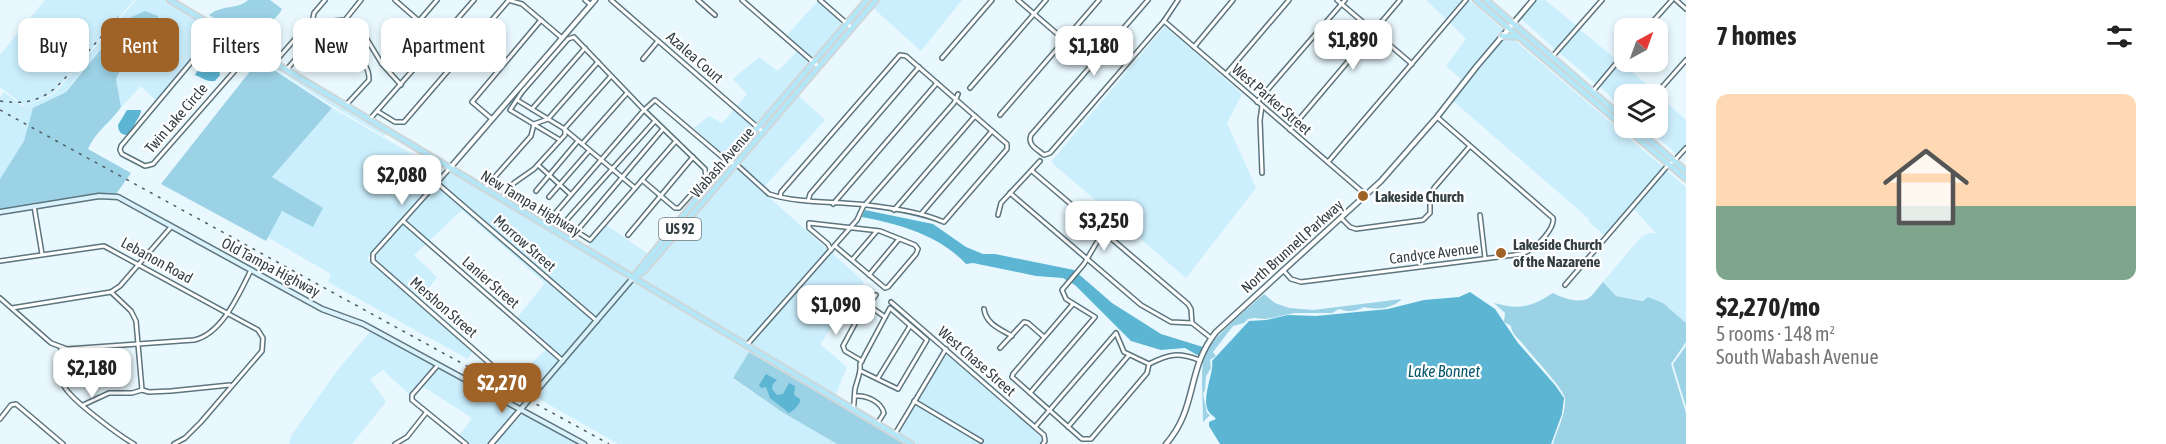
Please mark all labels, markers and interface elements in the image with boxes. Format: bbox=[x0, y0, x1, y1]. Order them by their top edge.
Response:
chip: Buy bbox=[18, 18, 89, 72]
chip: Rent bbox=[101, 18, 179, 72]
chip: Filters bbox=[191, 18, 281, 72]
chip: New bbox=[293, 18, 369, 72]
chip: Apartment bbox=[381, 18, 506, 72]
north arrow bbox=[1614, 18, 1668, 72]
map controls bbox=[1614, 18, 1668, 138]
pin: $1,890 bbox=[1304, 20, 1402, 71]
icon: filters bbox=[2103, 20, 2136, 53]
text: 7 homes bbox=[1716, 21, 1796, 51]
pin: $1,180 bbox=[1045, 26, 1143, 77]
street label: Azalea Court bbox=[663, 28, 727, 86]
text: $1,890 bbox=[1328, 28, 1378, 51]
text: $1,180 bbox=[1069, 34, 1119, 57]
street label: West Parker Street bbox=[1229, 60, 1315, 138]
street label: Twin Lake Circle bbox=[141, 80, 211, 156]
button: layers bbox=[1614, 84, 1668, 138]
street label: Wabash Avenue bbox=[687, 123, 757, 201]
icon: home bbox=[1872, 133, 1980, 241]
pin: $2,080 bbox=[353, 155, 451, 206]
text: $2,080 bbox=[377, 163, 427, 186]
street label: New Tampa Highway bbox=[478, 166, 584, 240]
place label: Lakeside Church bbox=[1375, 188, 1464, 205]
marker: Lakeside Church bbox=[1356, 189, 1370, 203]
street label: North Brunnell Parkway bbox=[1238, 196, 1346, 296]
pin: $3,250 bbox=[1055, 201, 1153, 252]
text: $3,250 bbox=[1079, 209, 1129, 232]
street label: Morrow Street bbox=[490, 211, 560, 275]
road number: US 92 bbox=[659, 218, 701, 240]
street label: Lebanon Road bbox=[118, 233, 196, 287]
street label: Old Tampa Highway bbox=[219, 234, 323, 300]
place label: Lakeside Church of the Nazarene bbox=[1513, 236, 1602, 270]
street label: Candyce Avenue bbox=[1388, 239, 1480, 267]
marker: Lakeside Church of the Nazarene bbox=[1494, 246, 1508, 260]
street label: Lanier Street bbox=[459, 253, 523, 311]
street label: Mershon Street bbox=[407, 273, 481, 341]
pin: $1,090 bbox=[787, 285, 885, 336]
text: $2,270/mo bbox=[1716, 292, 1820, 322]
text: $1,090 bbox=[811, 293, 861, 316]
text: 5 rooms · 148 m² bbox=[1716, 322, 1835, 345]
street label: West Chase Street bbox=[935, 323, 1019, 399]
text: South Wabash Avenue bbox=[1716, 345, 1879, 368]
pin: $2,180 bbox=[43, 348, 141, 399]
text: $2,180 bbox=[67, 356, 117, 379]
water label: Lake Bonnet bbox=[1408, 362, 1481, 380]
pin: $2,270 bbox=[453, 363, 551, 414]
text: $2,270 bbox=[477, 371, 527, 394]

